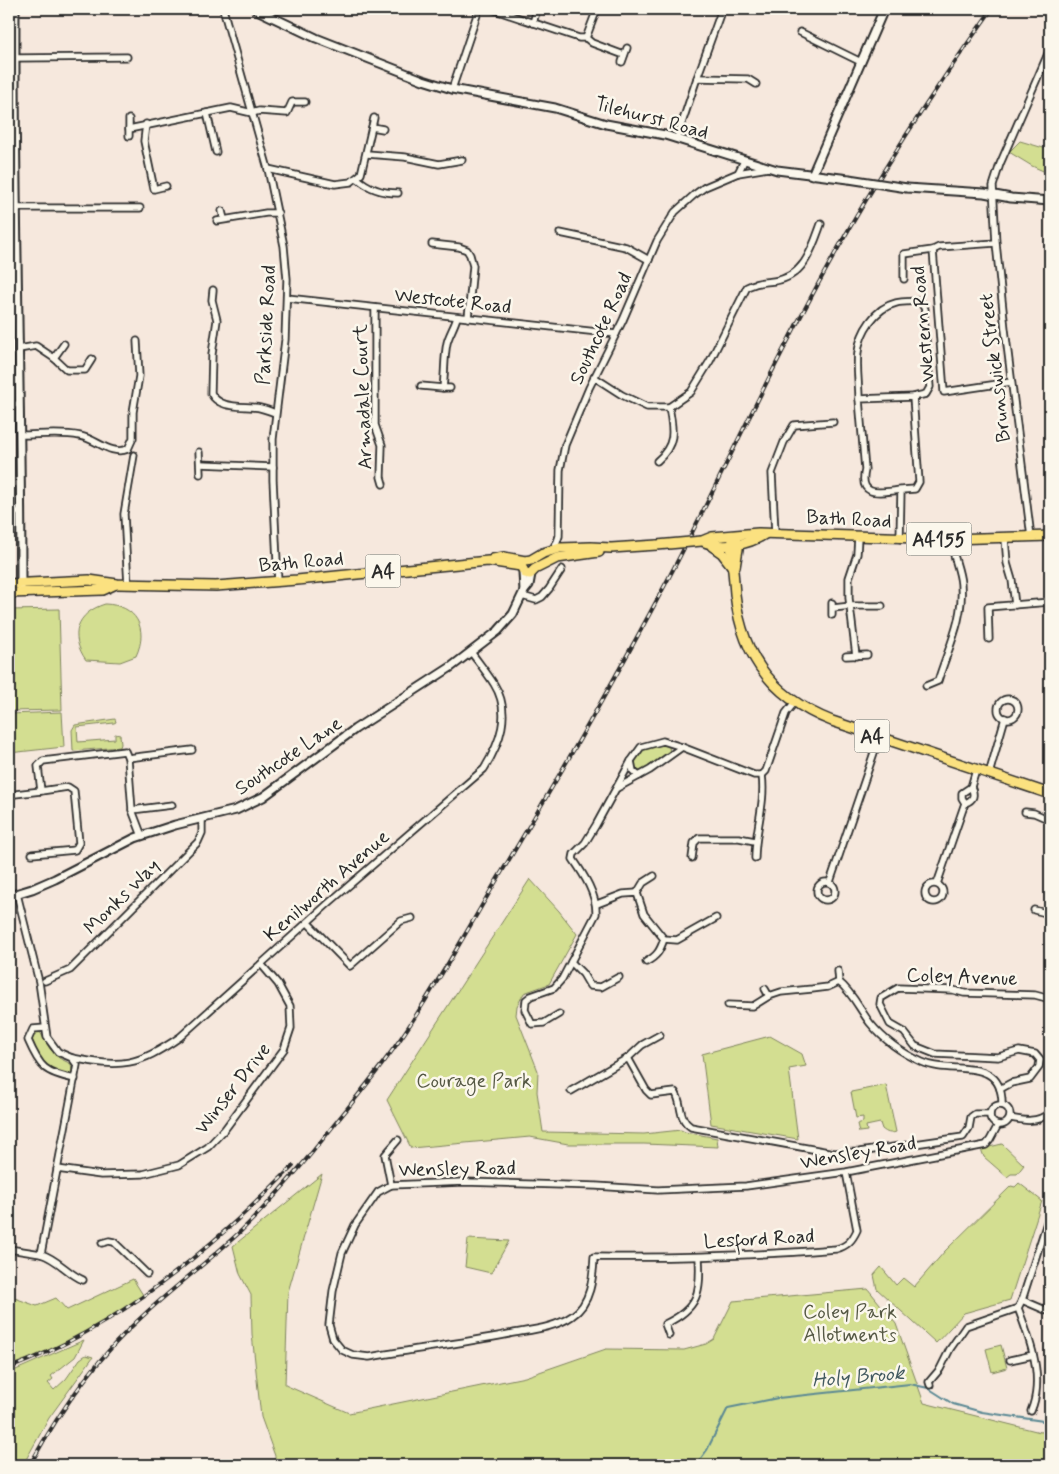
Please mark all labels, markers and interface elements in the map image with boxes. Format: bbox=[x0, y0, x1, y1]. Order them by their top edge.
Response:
street label: Tilehurst Road bbox=[592, 90, 711, 147]
street label: Parkside Road bbox=[250, 264, 283, 386]
street label: Western Road bbox=[905, 265, 942, 383]
street label: Southcote Road bbox=[564, 268, 639, 389]
street label: Westcote Road bbox=[393, 282, 513, 321]
street label: Brunswick Street bbox=[973, 292, 1018, 444]
street label: Armadale Court bbox=[347, 324, 380, 470]
street label: Bath Road bbox=[806, 504, 892, 535]
road number: A4155 bbox=[906, 522, 972, 556]
street label: Bath Road bbox=[257, 545, 345, 580]
road number: A4 bbox=[366, 554, 400, 588]
street label: Southcote Lane bbox=[230, 710, 348, 802]
road number: A4 bbox=[854, 719, 890, 752]
street label: Kenilworth Avenue bbox=[258, 824, 396, 948]
street label: Monks Way bbox=[78, 853, 166, 941]
street label: Coley Avenue bbox=[906, 962, 1018, 993]
street label: Winser Drive bbox=[189, 1037, 278, 1141]
park label: Courage Park bbox=[416, 1068, 532, 1096]
street label: Wensley Road bbox=[798, 1130, 918, 1177]
street label: Wensley Road bbox=[398, 1155, 516, 1184]
street label: Lesford Road bbox=[703, 1223, 815, 1258]
park label: Coley Park Allotments bbox=[803, 1299, 897, 1349]
water label: Holy Brook bbox=[811, 1359, 907, 1395]

